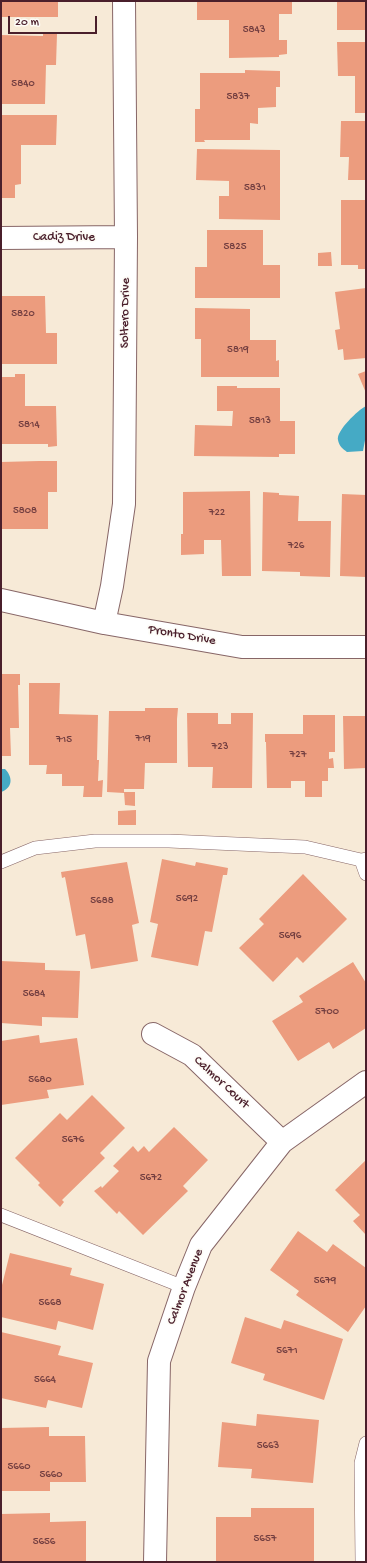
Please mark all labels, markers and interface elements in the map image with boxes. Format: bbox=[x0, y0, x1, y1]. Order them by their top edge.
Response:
scale bar bbox=[10, 8, 99, 34]
text: 20 m bbox=[15, 16, 39, 30]
house number: 5843 bbox=[243, 23, 265, 37]
house number: 5840 bbox=[11, 77, 35, 91]
house number: 5837 bbox=[226, 90, 250, 104]
house number: 5831 bbox=[244, 181, 266, 195]
street label: Cadiz Drive bbox=[33, 230, 95, 246]
house number: 5825 bbox=[224, 240, 246, 254]
street label: Soltero Drive bbox=[118, 278, 134, 348]
house number: 5820 bbox=[11, 307, 35, 321]
house number: 5819 bbox=[227, 343, 249, 357]
house number: 5813 bbox=[249, 414, 271, 428]
house number: 5814 bbox=[18, 418, 40, 432]
house number: 5808 bbox=[13, 504, 37, 518]
house number: 722 bbox=[209, 506, 225, 520]
house number: 726 bbox=[288, 539, 304, 553]
street label: Pronto Drive bbox=[147, 622, 217, 650]
house number: 719 bbox=[135, 732, 151, 746]
house number: 715 bbox=[56, 733, 72, 747]
house number: 723 bbox=[212, 740, 228, 754]
house number: 727 bbox=[290, 748, 306, 762]
house number: 5692 bbox=[176, 892, 198, 906]
house number: 5688 bbox=[90, 894, 114, 908]
house number: 5696 bbox=[279, 929, 301, 943]
house number: 5684 bbox=[23, 987, 45, 1001]
house number: 5700 bbox=[315, 1005, 339, 1019]
street label: Calmor Court bbox=[190, 1053, 252, 1113]
house number: 5680 bbox=[28, 1073, 52, 1087]
house number: 5676 bbox=[62, 1133, 84, 1147]
house number: 5672 bbox=[140, 1171, 162, 1185]
street label: Calmor Avenue bbox=[164, 1247, 208, 1327]
house number: 5679 bbox=[314, 1274, 336, 1288]
house number: 5668 bbox=[39, 1296, 61, 1310]
house number: 5671 bbox=[276, 1344, 298, 1358]
house number: 5664 bbox=[34, 1373, 56, 1387]
house number: 5663 bbox=[257, 1439, 279, 1453]
house number: 5660 bbox=[7, 1460, 31, 1474]
house number: 5660 bbox=[39, 1468, 63, 1482]
house number: 5657 bbox=[254, 1532, 276, 1546]
house number: 5656 bbox=[33, 1535, 55, 1549]

